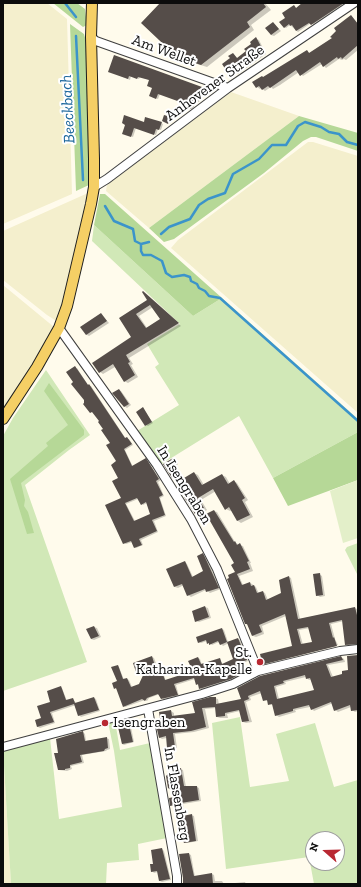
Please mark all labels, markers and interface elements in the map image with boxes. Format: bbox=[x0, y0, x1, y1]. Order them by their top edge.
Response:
street label: Am Wellet bbox=[129, 31, 199, 71]
street label: Anhovener Straße bbox=[162, 41, 268, 125]
water label: Beeckbach bbox=[57, 74, 79, 144]
street label: In Isengraben bbox=[153, 442, 215, 528]
place label: St. Katharina-Kapelle bbox=[136, 644, 252, 679]
marker: St. Katharina-Kapelle bbox=[255, 657, 265, 667]
place label: Isengraben bbox=[113, 714, 185, 732]
marker: Isengraben bbox=[100, 718, 110, 728]
street label: In Flassenberg bbox=[160, 746, 194, 842]
north arrow bbox=[305, 831, 345, 871]
text: N bbox=[307, 841, 322, 853]

